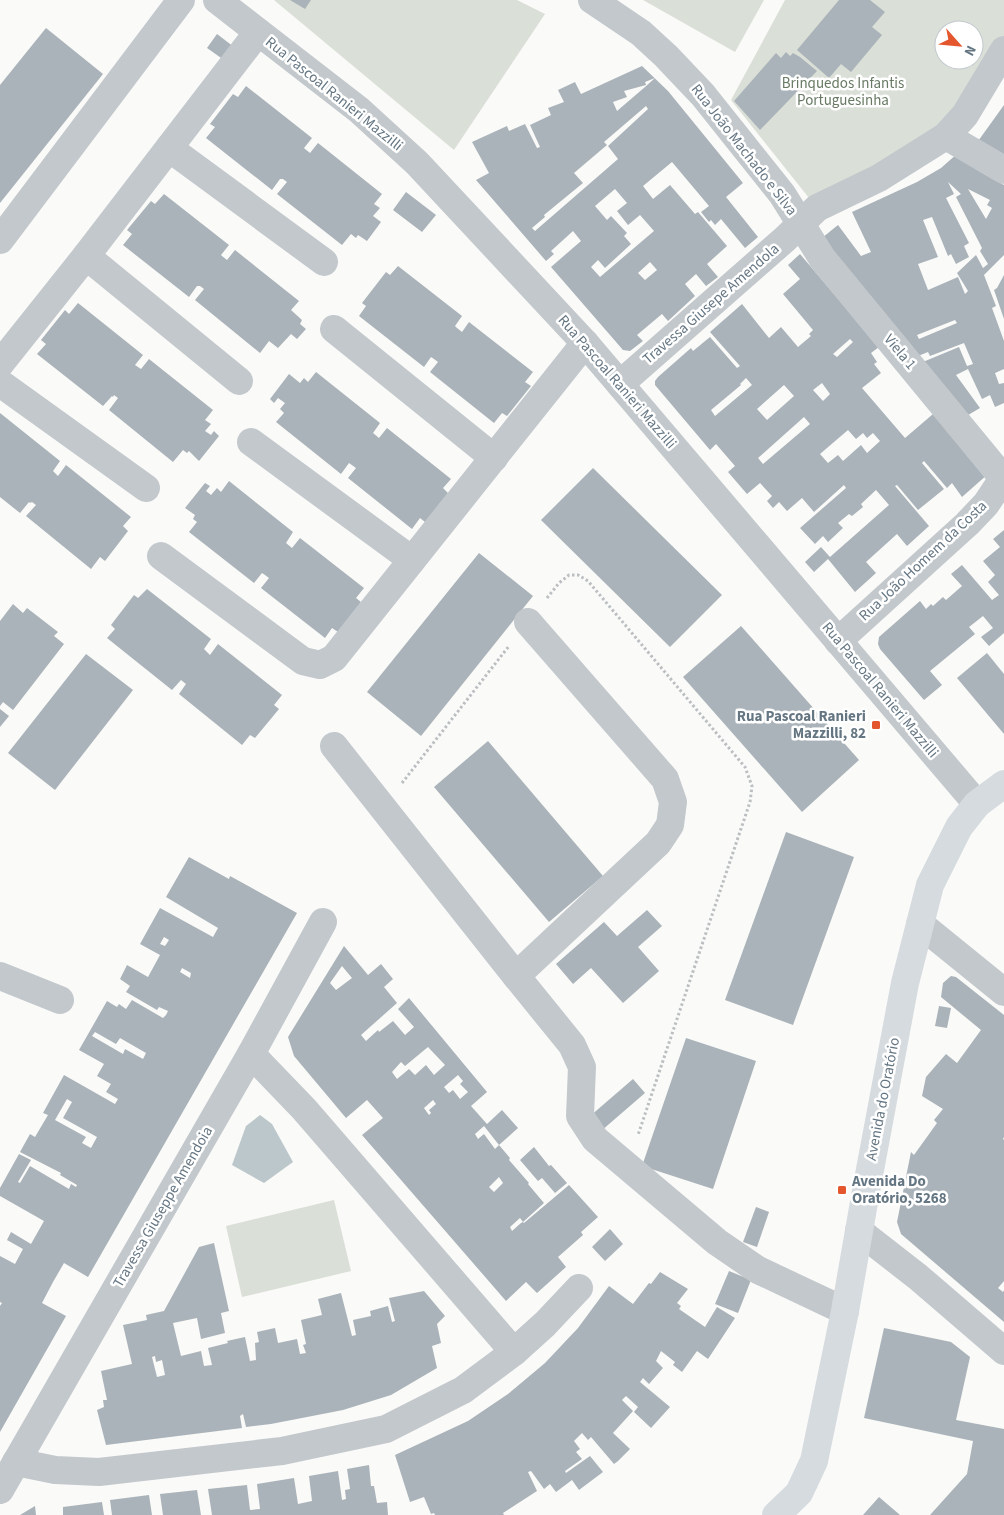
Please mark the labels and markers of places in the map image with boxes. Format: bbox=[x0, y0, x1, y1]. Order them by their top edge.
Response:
place label: Rua Pascoal Ranieri Mazzilli, 82 bbox=[737, 706, 866, 744]
marker: Rua Pascoal Ranieri Mazzilli, 82 bbox=[870, 719, 882, 731]
place label: Avenida Do Oratório, 5268 bbox=[851, 1171, 947, 1209]
marker: Avenida Do Oratório, 5268 bbox=[836, 1184, 848, 1196]

